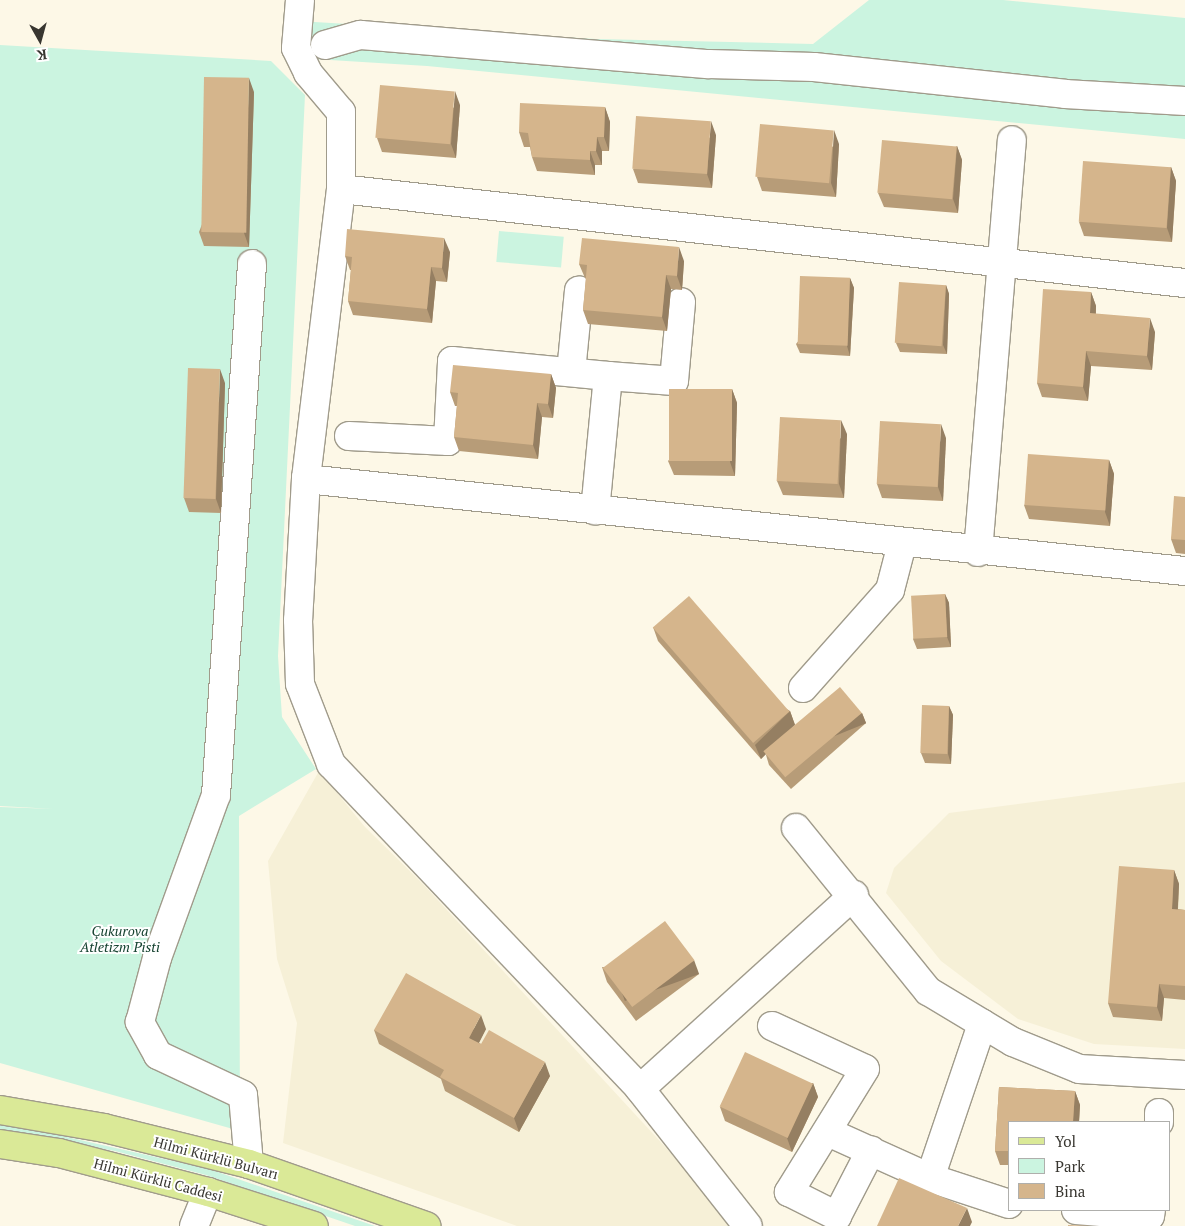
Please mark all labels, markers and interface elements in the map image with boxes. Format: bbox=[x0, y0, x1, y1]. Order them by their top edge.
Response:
north arrow bbox=[15, 15, 65, 65]
text: K bbox=[36, 45, 48, 65]
park label: Çukurova Atletizm Pisti bbox=[80, 923, 160, 956]
legend bbox=[1008, 1121, 1170, 1211]
text: Yol bbox=[1055, 1131, 1076, 1151]
street label: Hilmi Kürklü Bulvarı bbox=[152, 1133, 280, 1183]
street label: Hilmi Kürklü Caddesi bbox=[92, 1155, 224, 1205]
text: Park bbox=[1055, 1156, 1085, 1176]
text: Bina bbox=[1055, 1181, 1085, 1201]

